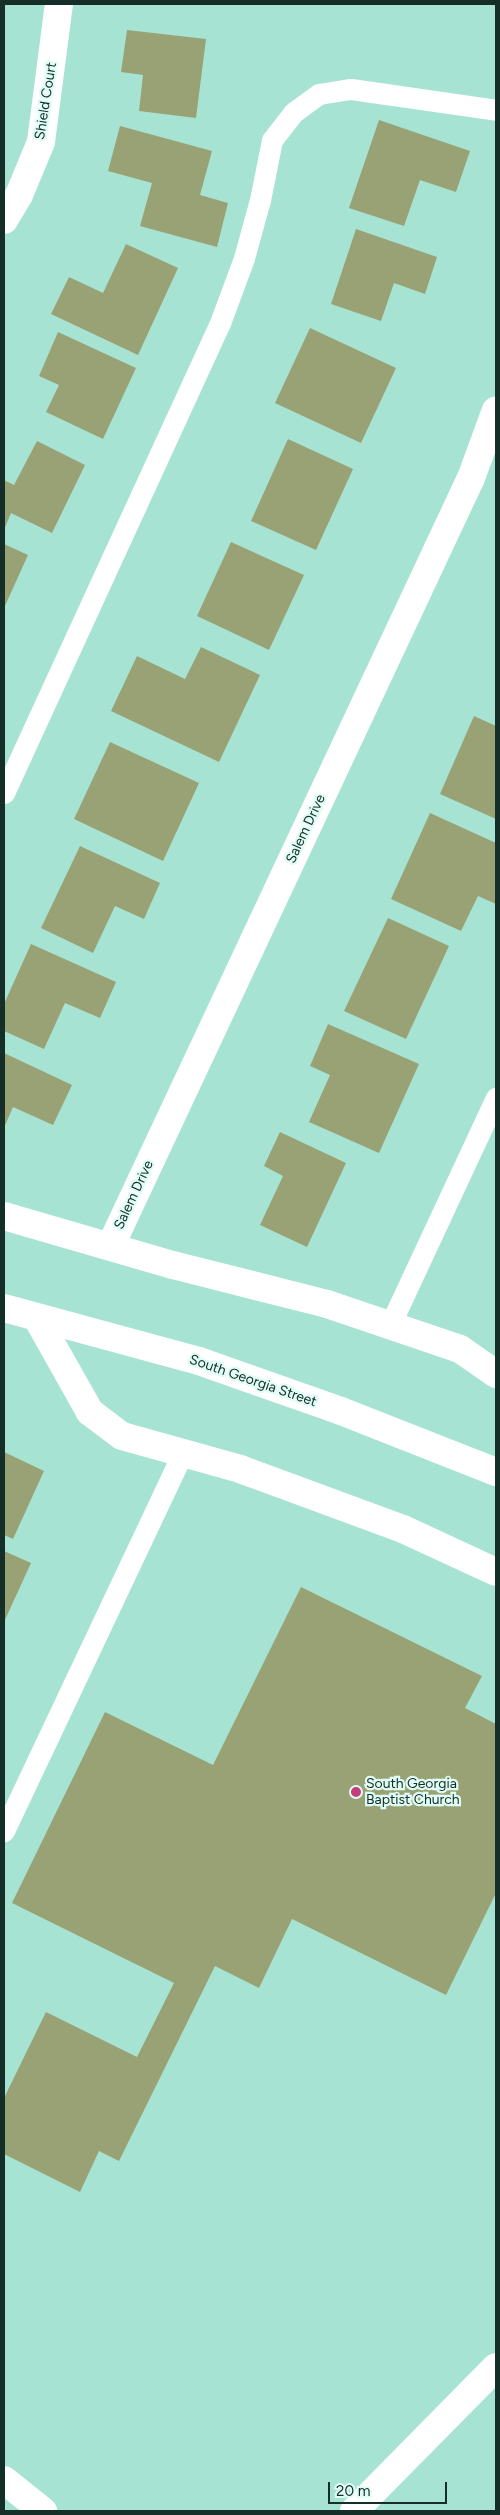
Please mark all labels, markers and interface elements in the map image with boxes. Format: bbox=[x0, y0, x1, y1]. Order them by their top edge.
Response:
street label: Shield Court bbox=[32, 61, 60, 141]
street label: Salem Drive bbox=[283, 792, 329, 866]
street label: Salem Drive bbox=[111, 1158, 157, 1232]
street label: South Georgia Street bbox=[187, 1351, 319, 1411]
place label: South Georgia Baptist Church bbox=[366, 1776, 460, 1808]
marker: South Georgia Baptist Church bbox=[350, 1786, 362, 1798]
scale bar bbox=[330, 2472, 449, 2504]
text: 20 m bbox=[336, 2482, 370, 2500]

